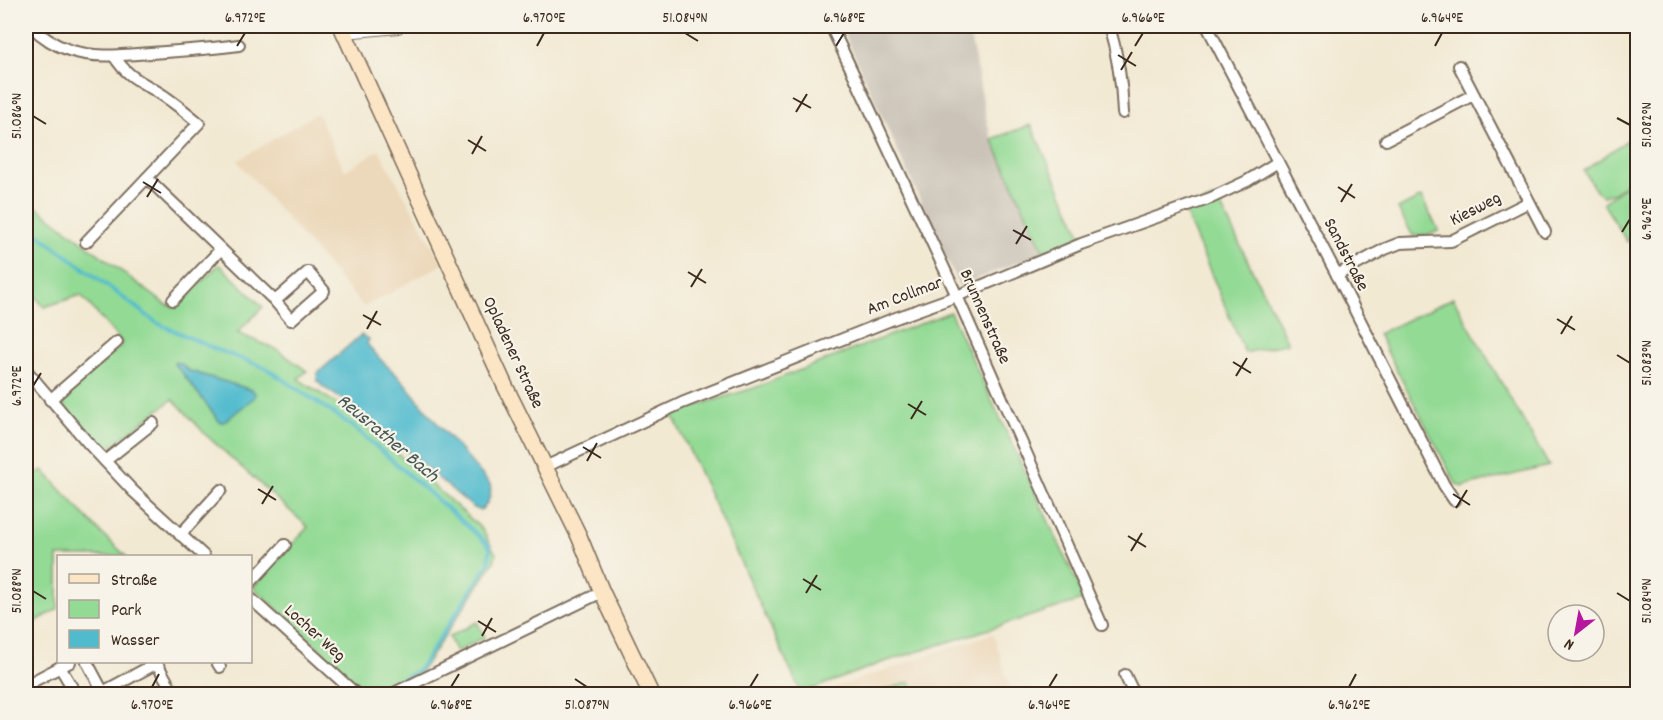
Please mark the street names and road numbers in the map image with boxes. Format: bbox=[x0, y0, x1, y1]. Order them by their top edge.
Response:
street label: Kiesweg bbox=[1446, 186, 1506, 234]
street label: Sandstraße bbox=[1316, 214, 1374, 296]
street label: Brunnenstraße bbox=[952, 265, 1016, 369]
street label: Am Collmar bbox=[864, 271, 947, 323]
street label: Opladener Straße bbox=[475, 293, 549, 413]
street label: Locher Weg bbox=[278, 599, 351, 669]

